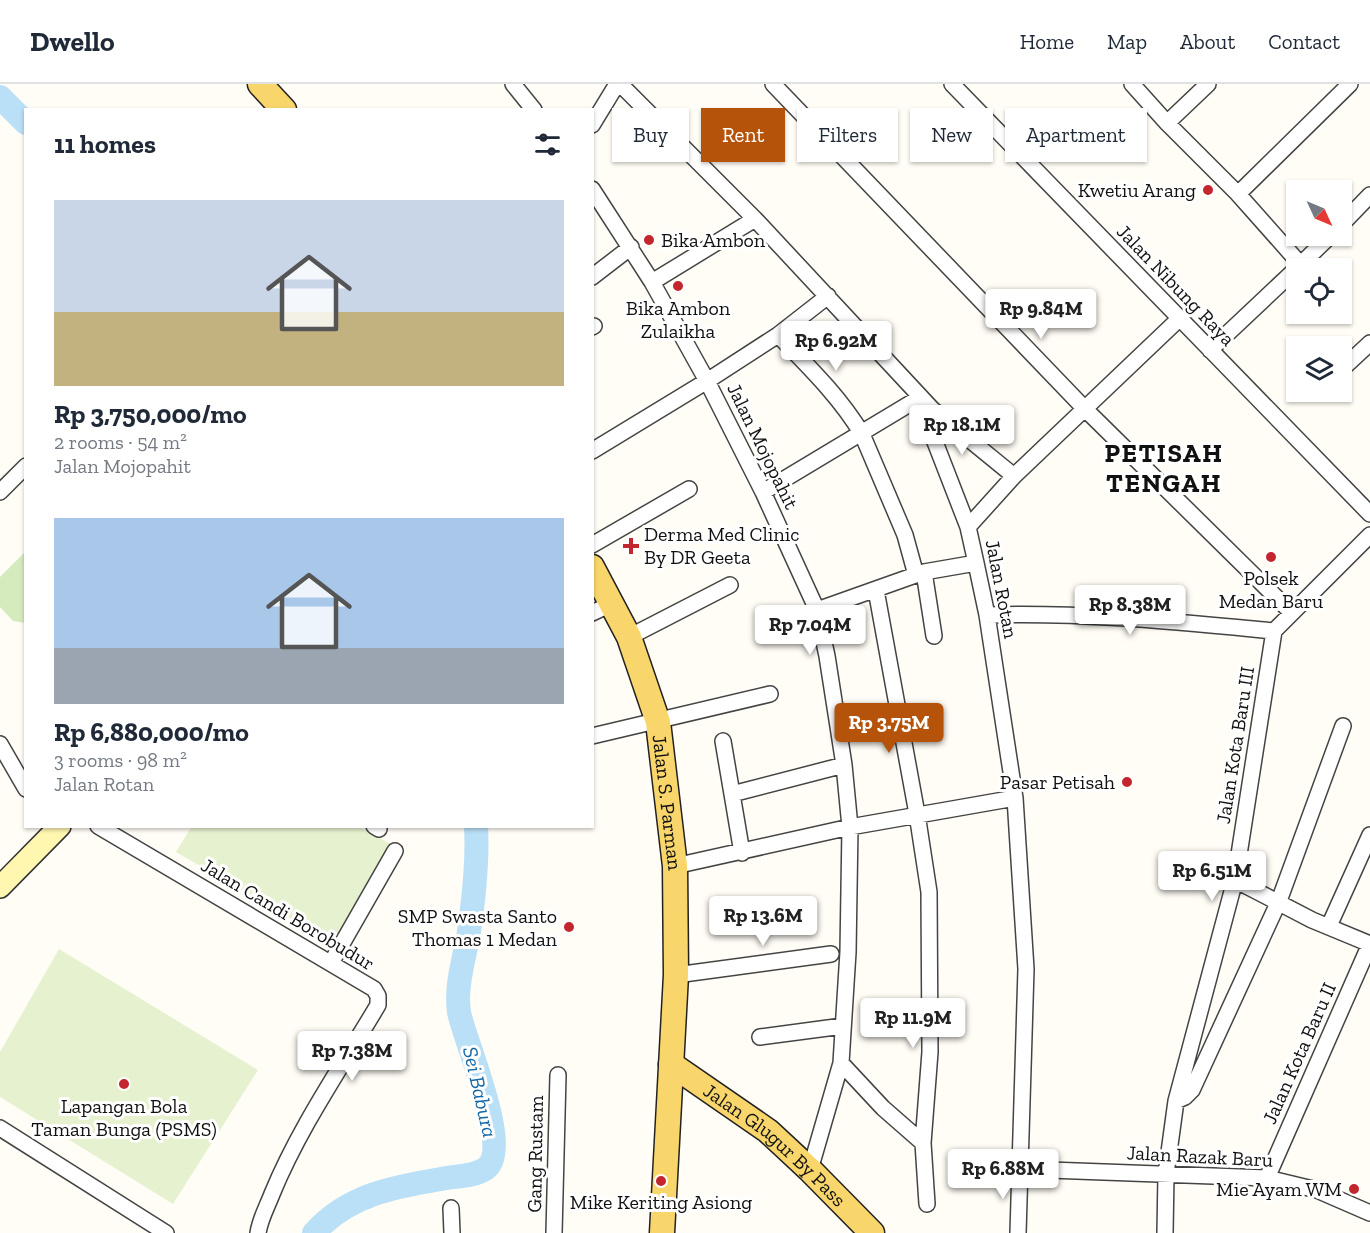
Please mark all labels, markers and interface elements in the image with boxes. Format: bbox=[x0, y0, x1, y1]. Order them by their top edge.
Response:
text: Dwello bbox=[30, 25, 115, 58]
text: Home bbox=[1020, 29, 1074, 54]
text: Map bbox=[1107, 29, 1147, 54]
text: About bbox=[1180, 29, 1235, 54]
text: Contact bbox=[1268, 29, 1340, 54]
chip: Buy bbox=[612, 108, 689, 162]
chip: Rent bbox=[701, 108, 785, 162]
chip: Filters bbox=[797, 108, 898, 162]
chip: New bbox=[910, 108, 993, 162]
chip: Apartment bbox=[1005, 108, 1147, 162]
text: 11 homes bbox=[54, 128, 156, 160]
icon: filters bbox=[531, 128, 564, 161]
place label: Kwetiu Arang bbox=[1078, 178, 1196, 202]
north arrow bbox=[1286, 180, 1352, 246]
map controls bbox=[1286, 180, 1352, 402]
marker: Kwetiu Arang bbox=[1201, 183, 1215, 197]
street label: Jalan Nibung Raya bbox=[1112, 219, 1240, 351]
place label: Bika Ambon bbox=[661, 228, 766, 252]
marker: Bika Ambon bbox=[642, 233, 656, 247]
icon: home bbox=[255, 239, 363, 347]
button: locate bbox=[1286, 258, 1352, 324]
marker: Bika Ambon Zulaikha bbox=[671, 279, 685, 293]
pin: Rp 9.84M bbox=[979, 289, 1103, 340]
place label: Bika Ambon Zulaikha bbox=[626, 296, 731, 343]
text: Rp 9.84M bbox=[999, 296, 1083, 320]
pin: Rp 6.92M bbox=[774, 321, 898, 372]
text: Rp 6.92M bbox=[795, 328, 877, 352]
button: layers bbox=[1286, 336, 1352, 402]
street label: Jalan Mojopahit bbox=[722, 379, 804, 513]
text: Rp 3,750,000/mo bbox=[54, 398, 247, 430]
pin: Rp 18.1M bbox=[900, 405, 1024, 456]
text: Rp 18.1M bbox=[923, 412, 1001, 436]
text: 2 rooms · 54 m² bbox=[54, 430, 187, 454]
district label: PETISAH TENGAH bbox=[1105, 437, 1223, 499]
text: Jalan Mojopahit bbox=[54, 454, 191, 478]
place label: Derma Med Clinic By DR Geeta bbox=[644, 522, 800, 569]
marker: Derma Med Clinic By DR Geeta bbox=[622, 537, 640, 555]
street label: Jalan Rotan bbox=[981, 538, 1023, 641]
marker: Polsek Medan Baru bbox=[1264, 550, 1278, 564]
icon: home bbox=[255, 557, 363, 665]
place label: Polsek Medan Baru bbox=[1219, 566, 1323, 613]
pin: Rp 8.38M bbox=[1068, 585, 1192, 636]
text: Rp 8.38M bbox=[1089, 592, 1171, 616]
pin: Rp 7.04M bbox=[748, 605, 872, 656]
text: Rp 7.04M bbox=[769, 612, 851, 636]
street label: Jalan Kota Baru III bbox=[1211, 665, 1259, 825]
pin: Rp 3.75M bbox=[827, 703, 951, 754]
text: Rp 3.75M bbox=[849, 710, 929, 734]
text: Rp 6,880,000/mo bbox=[54, 716, 249, 748]
street label: Jalan S. Parman bbox=[648, 733, 687, 872]
text: 3 rooms · 98 m² bbox=[54, 748, 187, 772]
place label: Pasar Petisah bbox=[1000, 770, 1116, 794]
text: Jalan Rotan bbox=[54, 772, 154, 796]
marker: Pasar Petisah bbox=[1120, 775, 1134, 789]
pin: Rp 6.51M bbox=[1150, 851, 1274, 902]
street label: Jalan Candi Borobudur bbox=[197, 853, 379, 975]
text: Rp 6.51M bbox=[1172, 858, 1252, 882]
pin: Rp 13.6M bbox=[701, 896, 825, 947]
text: Rp 13.6M bbox=[723, 903, 803, 927]
place label: SMP Swasta Santo Thomas 1 Medan bbox=[398, 904, 558, 951]
marker: SMP Swasta Santo Thomas 1 Medan bbox=[562, 920, 576, 934]
street label: Jalan Kota Baru II bbox=[1257, 979, 1341, 1127]
pin: Rp 11.9M bbox=[851, 998, 975, 1049]
text: Rp 11.9M bbox=[874, 1005, 952, 1029]
pin: Rp 7.38M bbox=[290, 1031, 414, 1082]
text: Rp 7.38M bbox=[311, 1038, 393, 1062]
water label: Sei Babura bbox=[458, 1044, 503, 1140]
marker: Lapangan Bola Taman Bunga (PSMS) bbox=[117, 1077, 131, 1091]
street label: Jalan Glugur By Pass bbox=[699, 1078, 851, 1212]
place label: Lapangan Bola Taman Bunga (PSMS) bbox=[31, 1094, 217, 1141]
street label: Gang Rustam bbox=[522, 1095, 548, 1213]
street label: Jalan Razak Baru bbox=[1126, 1140, 1274, 1172]
pin: Rp 6.88M bbox=[941, 1149, 1065, 1200]
text: Rp 6.88M bbox=[962, 1156, 1044, 1180]
marker: Mike Keriting Asiong bbox=[654, 1174, 668, 1188]
place label: Mie Ayam WM bbox=[1216, 1177, 1342, 1201]
marker: Mie Ayam WM bbox=[1347, 1182, 1361, 1196]
place label: Mike Keriting Asiong bbox=[570, 1190, 752, 1214]

